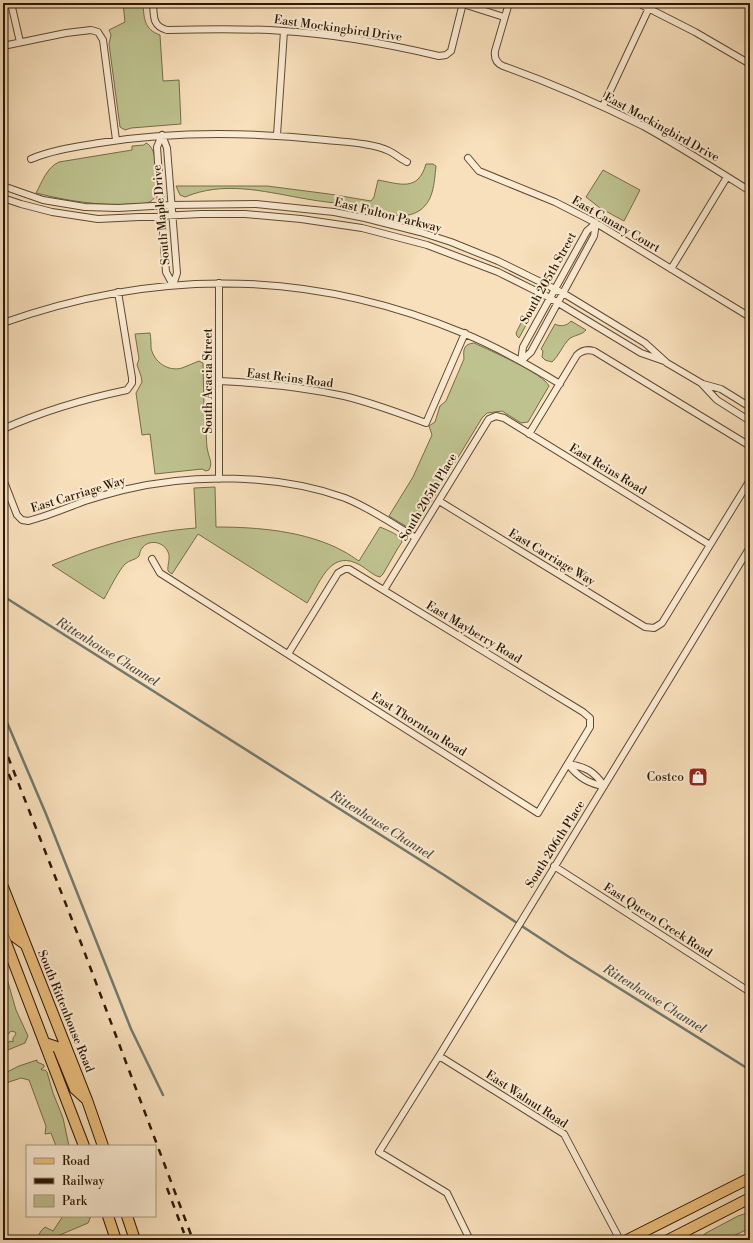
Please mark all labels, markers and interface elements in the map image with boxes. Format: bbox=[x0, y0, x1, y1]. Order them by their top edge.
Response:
street label: East Mockingbird Drive bbox=[273, 12, 403, 45]
street label: East Mockingbird Drive bbox=[602, 90, 722, 165]
street label: South Maple Drive bbox=[150, 164, 173, 266]
street label: East Canary Court bbox=[569, 193, 663, 256]
street label: East Fulton Parkway bbox=[333, 195, 443, 236]
street label: South 205th Street bbox=[517, 229, 580, 327]
street label: South Acacia Street bbox=[201, 327, 216, 434]
street label: East Reins Road bbox=[246, 366, 334, 391]
street label: East Reins Road bbox=[566, 440, 649, 498]
street label: South 205th Place bbox=[396, 451, 461, 544]
street label: East Carriage Way bbox=[29, 473, 127, 516]
street label: East Carriage Way bbox=[506, 526, 598, 589]
street label: East Mayberry Road bbox=[423, 598, 524, 667]
water label: Rittenhouse Channel bbox=[52, 613, 163, 690]
street label: East Thornton Road bbox=[368, 689, 469, 760]
shop icon: Costco bbox=[687, 766, 709, 788]
place label: Costco bbox=[647, 770, 684, 785]
water label: Rittenhouse Channel bbox=[326, 786, 437, 863]
street label: South 206th Place bbox=[522, 798, 588, 891]
street label: East Queen Creek Road bbox=[601, 880, 715, 961]
street label: South Rittenhouse Road bbox=[34, 948, 97, 1075]
water label: Rittenhouse Channel bbox=[599, 960, 710, 1037]
street label: East Walnut Road bbox=[483, 1067, 571, 1132]
legend bbox=[26, 1145, 156, 1217]
text: Road bbox=[62, 1154, 90, 1169]
text: Railway bbox=[62, 1174, 104, 1189]
text: Park bbox=[62, 1194, 88, 1209]

